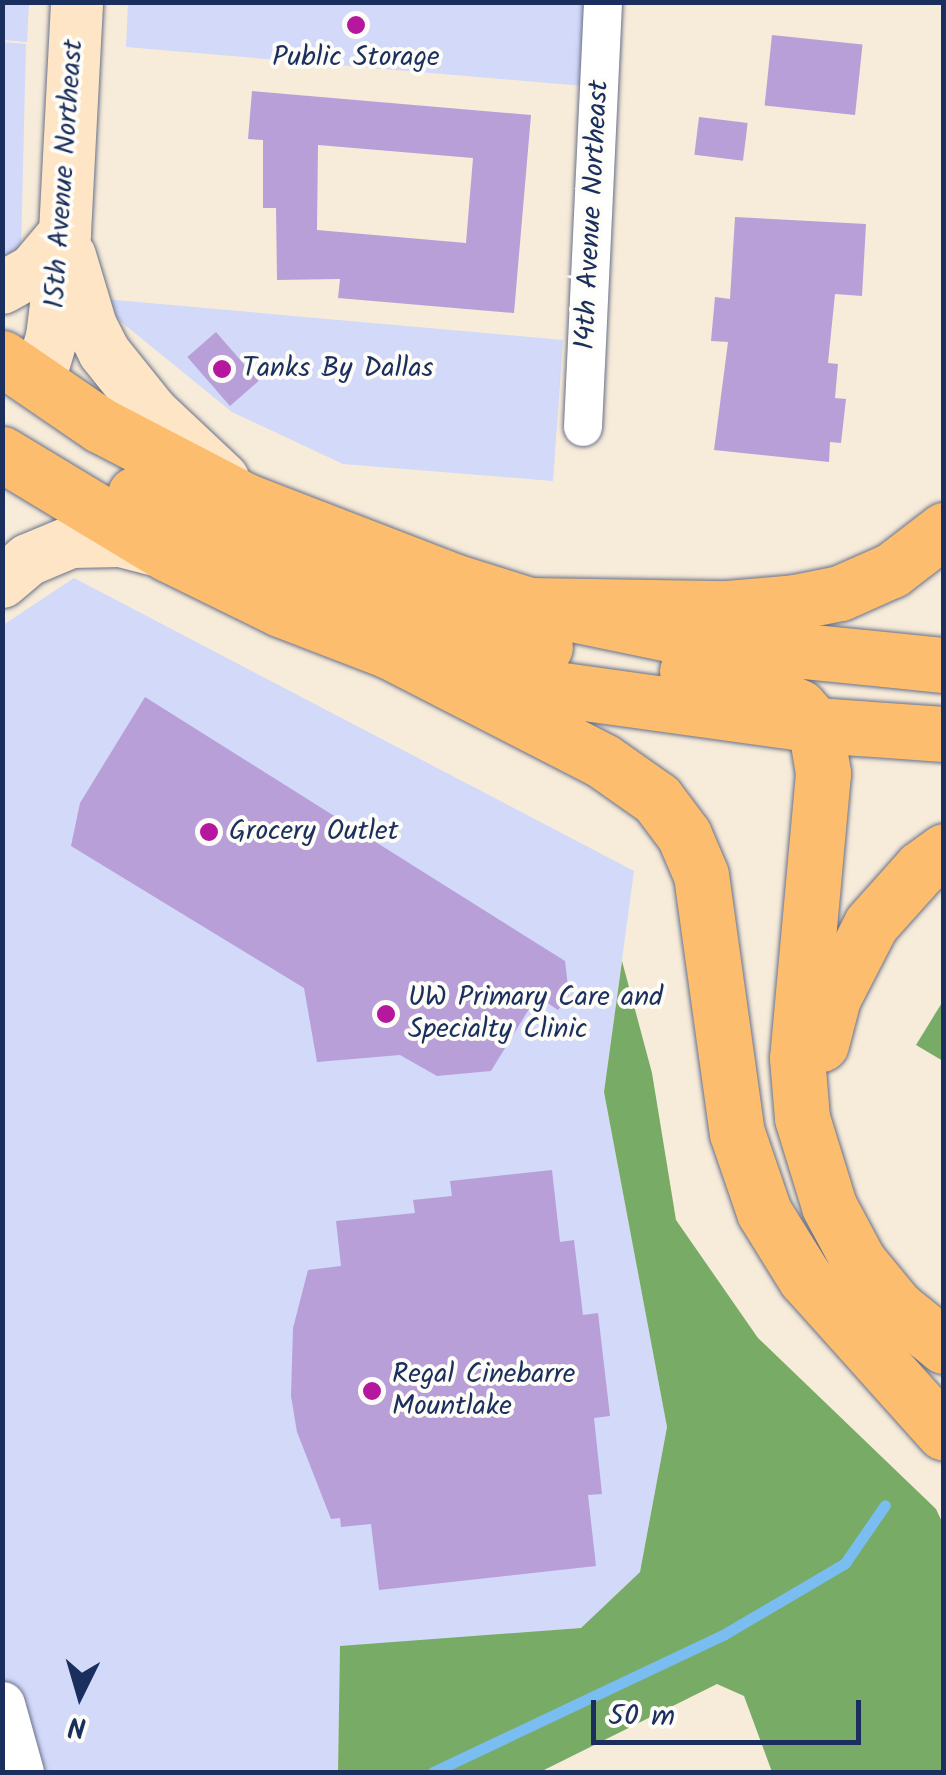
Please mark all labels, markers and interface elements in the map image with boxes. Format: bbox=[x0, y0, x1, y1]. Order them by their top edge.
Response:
marker: Public Storage bbox=[345, 14, 367, 36]
street label: 15th Avenue Northeast bbox=[39, 38, 91, 310]
place label: Public Storage bbox=[272, 41, 440, 75]
street label: 14th Avenue Northeast bbox=[569, 79, 617, 351]
place label: Tanks By Dallas bbox=[242, 352, 433, 386]
marker: Tanks By Dallas bbox=[211, 358, 233, 380]
place label: Grocery Outlet bbox=[229, 815, 399, 849]
marker: Grocery Outlet bbox=[198, 821, 220, 843]
place label: UW Primary Care and Specialty Clinic bbox=[408, 981, 663, 1047]
marker: UW Primary Care and Specialty Clinic bbox=[373, 1001, 399, 1027]
place label: Regal Cinebarre Mountlake bbox=[392, 1358, 575, 1424]
marker: Regal Cinebarre Mountlake bbox=[361, 1380, 383, 1402]
north arrow bbox=[30, 1645, 130, 1745]
scale bar bbox=[596, 1680, 866, 1742]
text: 50 m bbox=[608, 1693, 675, 1741]
text: N bbox=[67, 1702, 88, 1749]

